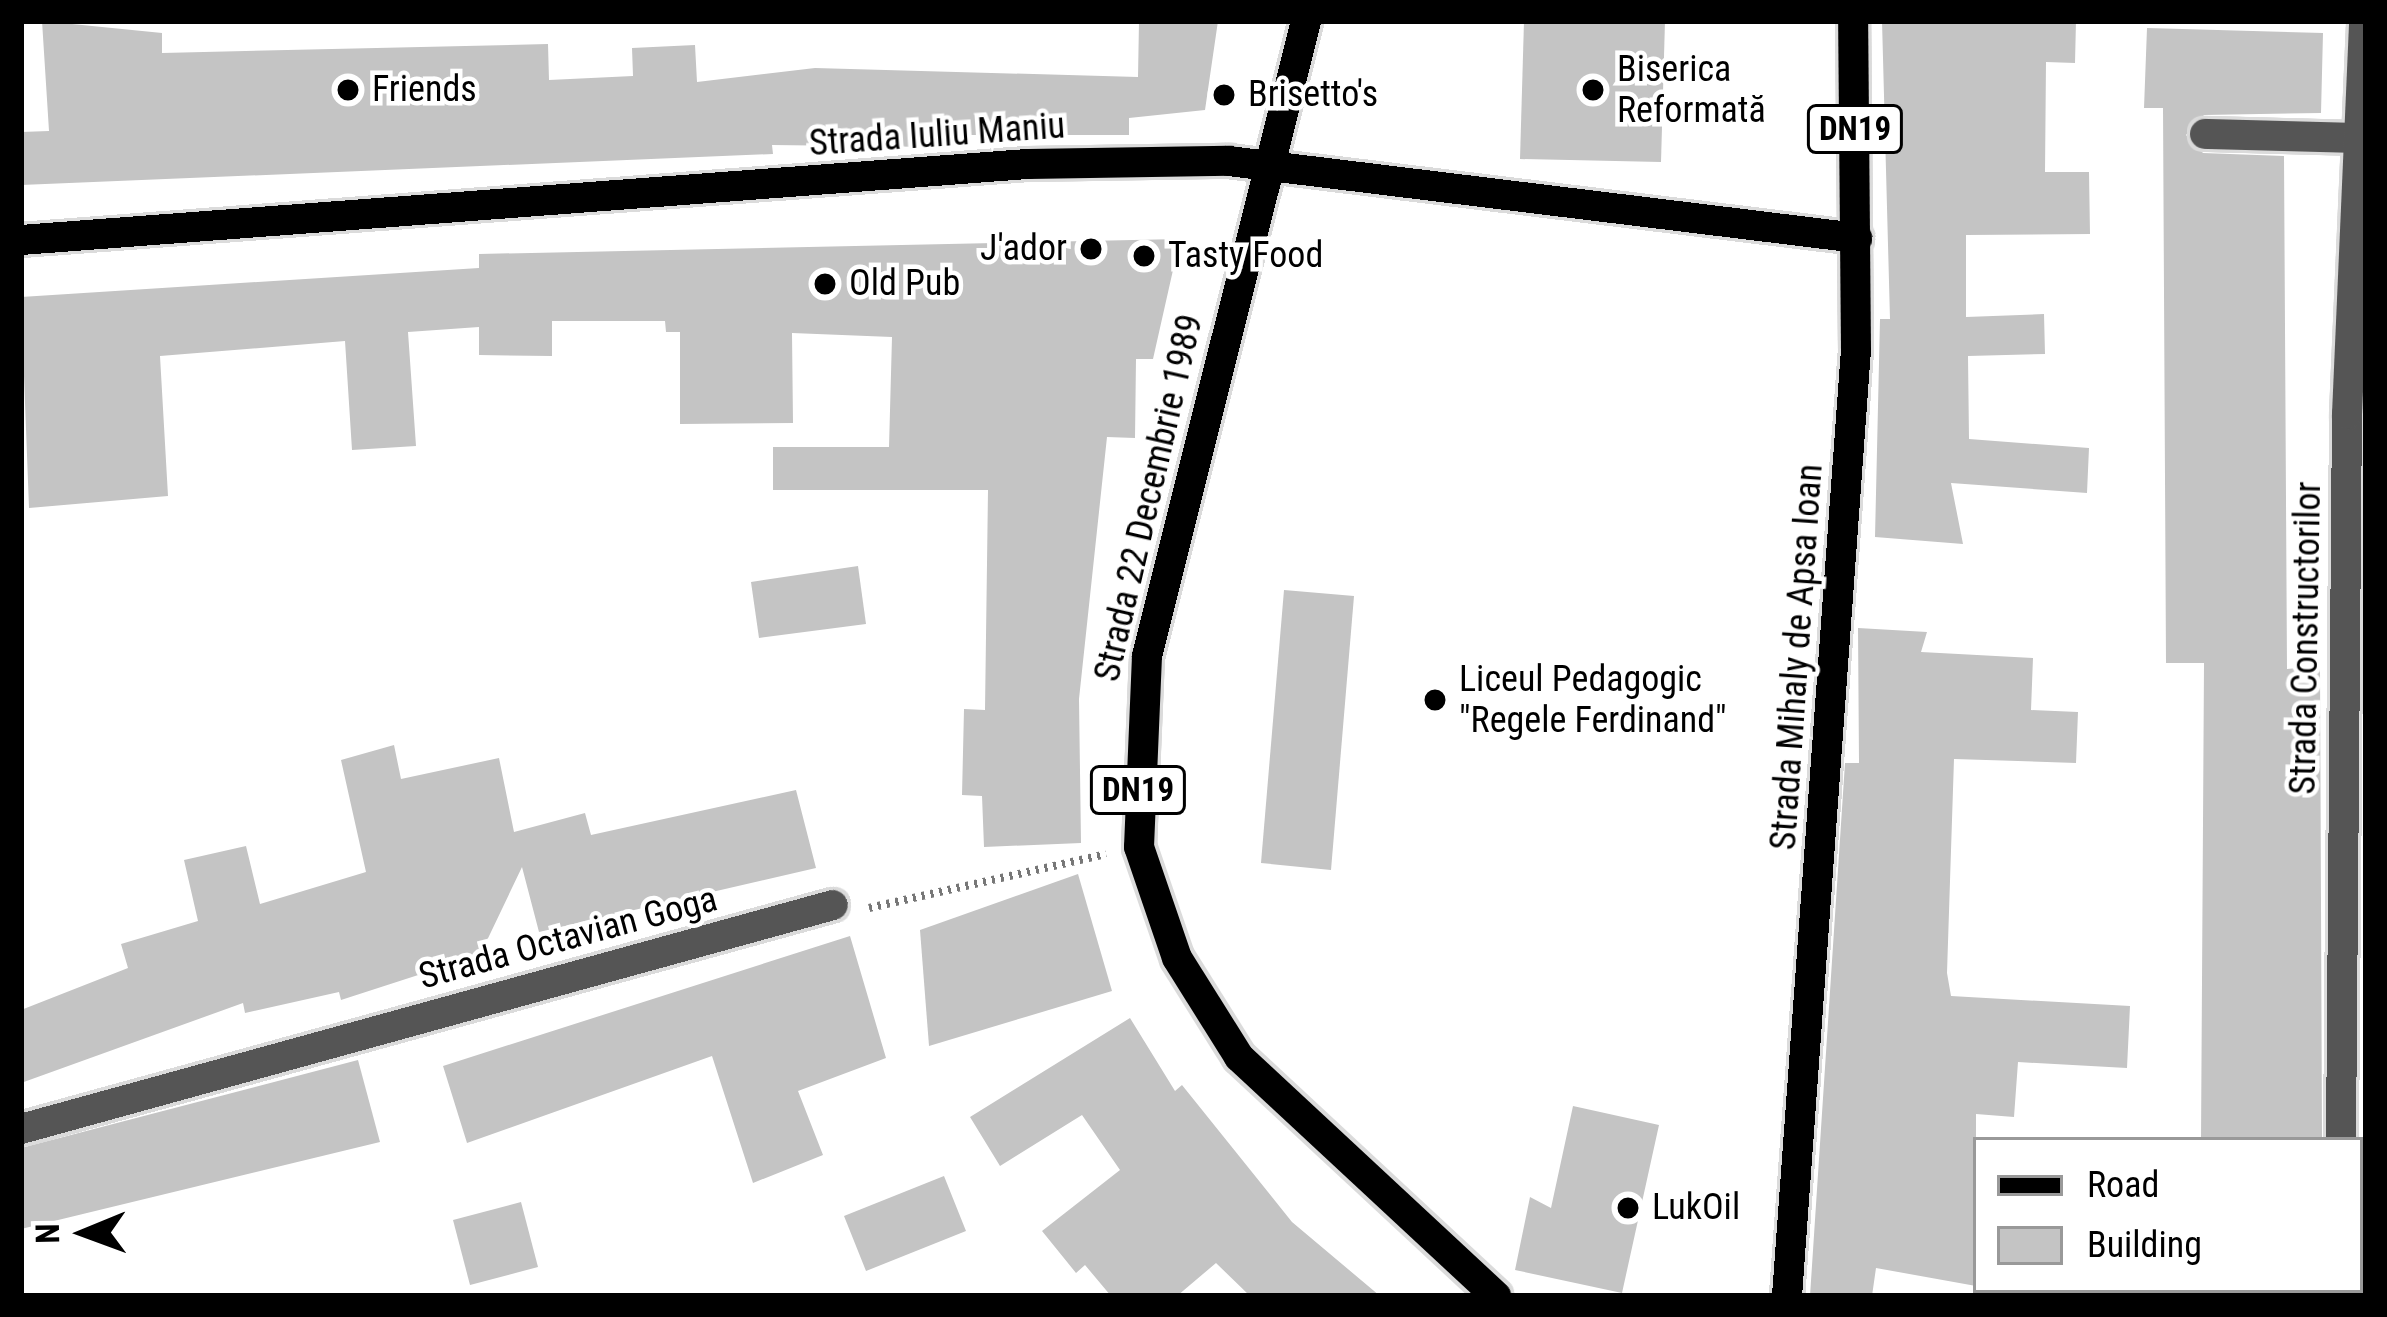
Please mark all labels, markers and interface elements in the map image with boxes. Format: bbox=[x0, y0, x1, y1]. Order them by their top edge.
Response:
place label: Biserica Reformată bbox=[1617, 47, 1766, 132]
place label: Friends bbox=[372, 68, 477, 112]
place label: Brisetto's bbox=[1248, 73, 1378, 117]
marker: Friends bbox=[335, 77, 361, 103]
marker: Biserica Reformată bbox=[1580, 77, 1606, 103]
marker: Brisetto's bbox=[1211, 82, 1237, 108]
road number: DN19 bbox=[1804, 102, 1906, 156]
street label: Strada Iuliu Maniu bbox=[808, 105, 1066, 165]
place label: J'ador bbox=[980, 227, 1067, 271]
place label: Tasty Food bbox=[1168, 234, 1323, 278]
marker: J'ador bbox=[1078, 236, 1104, 262]
marker: Tasty Food bbox=[1131, 243, 1157, 269]
place label: Old Pub bbox=[849, 262, 960, 306]
marker: Old Pub bbox=[812, 271, 838, 297]
street label: Strada 22 Decembrie 1989 bbox=[1086, 310, 1212, 686]
street label: Strada Mihaly de Apsa Ioan bbox=[1762, 462, 1832, 852]
street label: Strada Constructorilor bbox=[2282, 481, 2330, 795]
place label: Liceul Pedagogic "Regele Ferdinand" bbox=[1459, 657, 1727, 742]
marker: Liceul Pedagogic "Regele Ferdinand" bbox=[1422, 687, 1448, 713]
road number: DN19 bbox=[1087, 763, 1189, 817]
street label: Strada Octavian Goga bbox=[414, 877, 722, 999]
legend bbox=[1973, 1137, 2363, 1293]
text: Road bbox=[2087, 1164, 2159, 1206]
north arrow bbox=[24, 1173, 144, 1293]
place label: LukOil bbox=[1652, 1186, 1740, 1230]
marker: LukOil bbox=[1615, 1195, 1641, 1221]
text: N bbox=[28, 1223, 67, 1244]
text: Building bbox=[2087, 1224, 2202, 1266]

